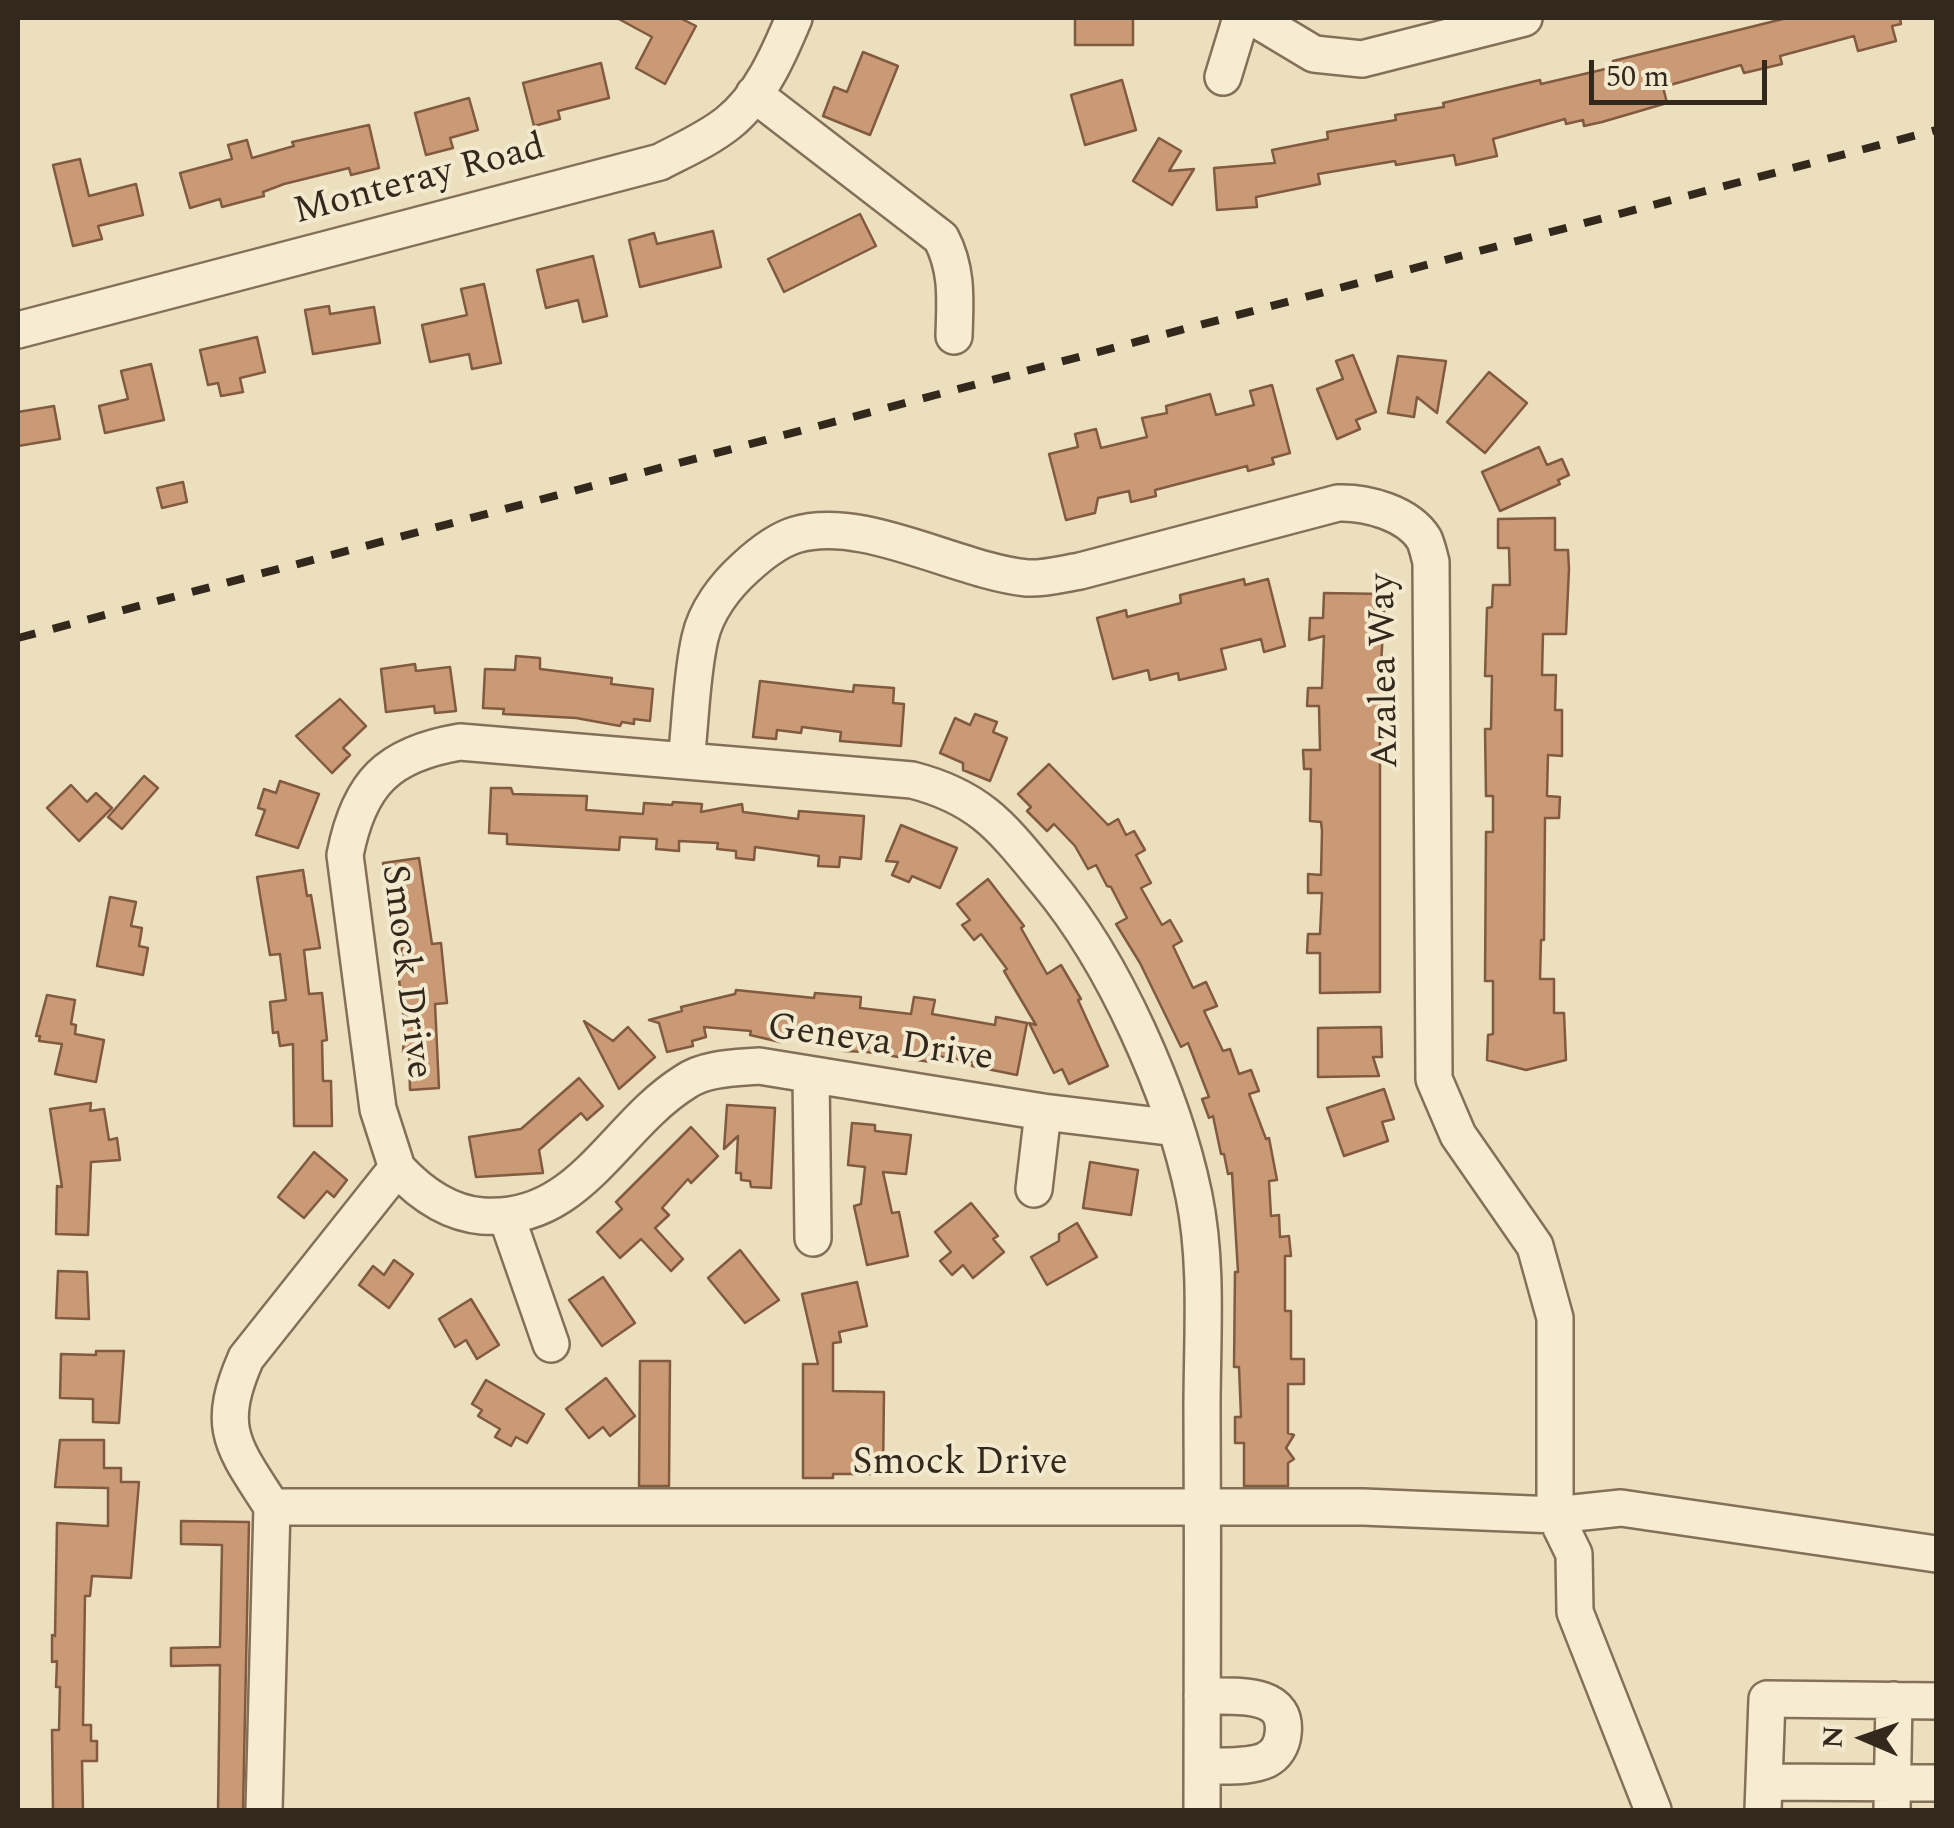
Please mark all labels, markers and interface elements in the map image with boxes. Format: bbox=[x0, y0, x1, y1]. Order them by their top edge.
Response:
scale bar bbox=[1594, 40, 1772, 102]
text: 50 m bbox=[1606, 54, 1669, 100]
street label: Monteray Road bbox=[289, 127, 551, 237]
street label: Azalea Way bbox=[1362, 573, 1412, 769]
street label: Smock Drive bbox=[368, 862, 440, 1082]
street label: Geneva Drive bbox=[764, 1007, 996, 1083]
street label: Smock Drive bbox=[852, 1443, 1068, 1489]
north arrow bbox=[1814, 1688, 1914, 1788]
text: N bbox=[1812, 1725, 1855, 1749]

